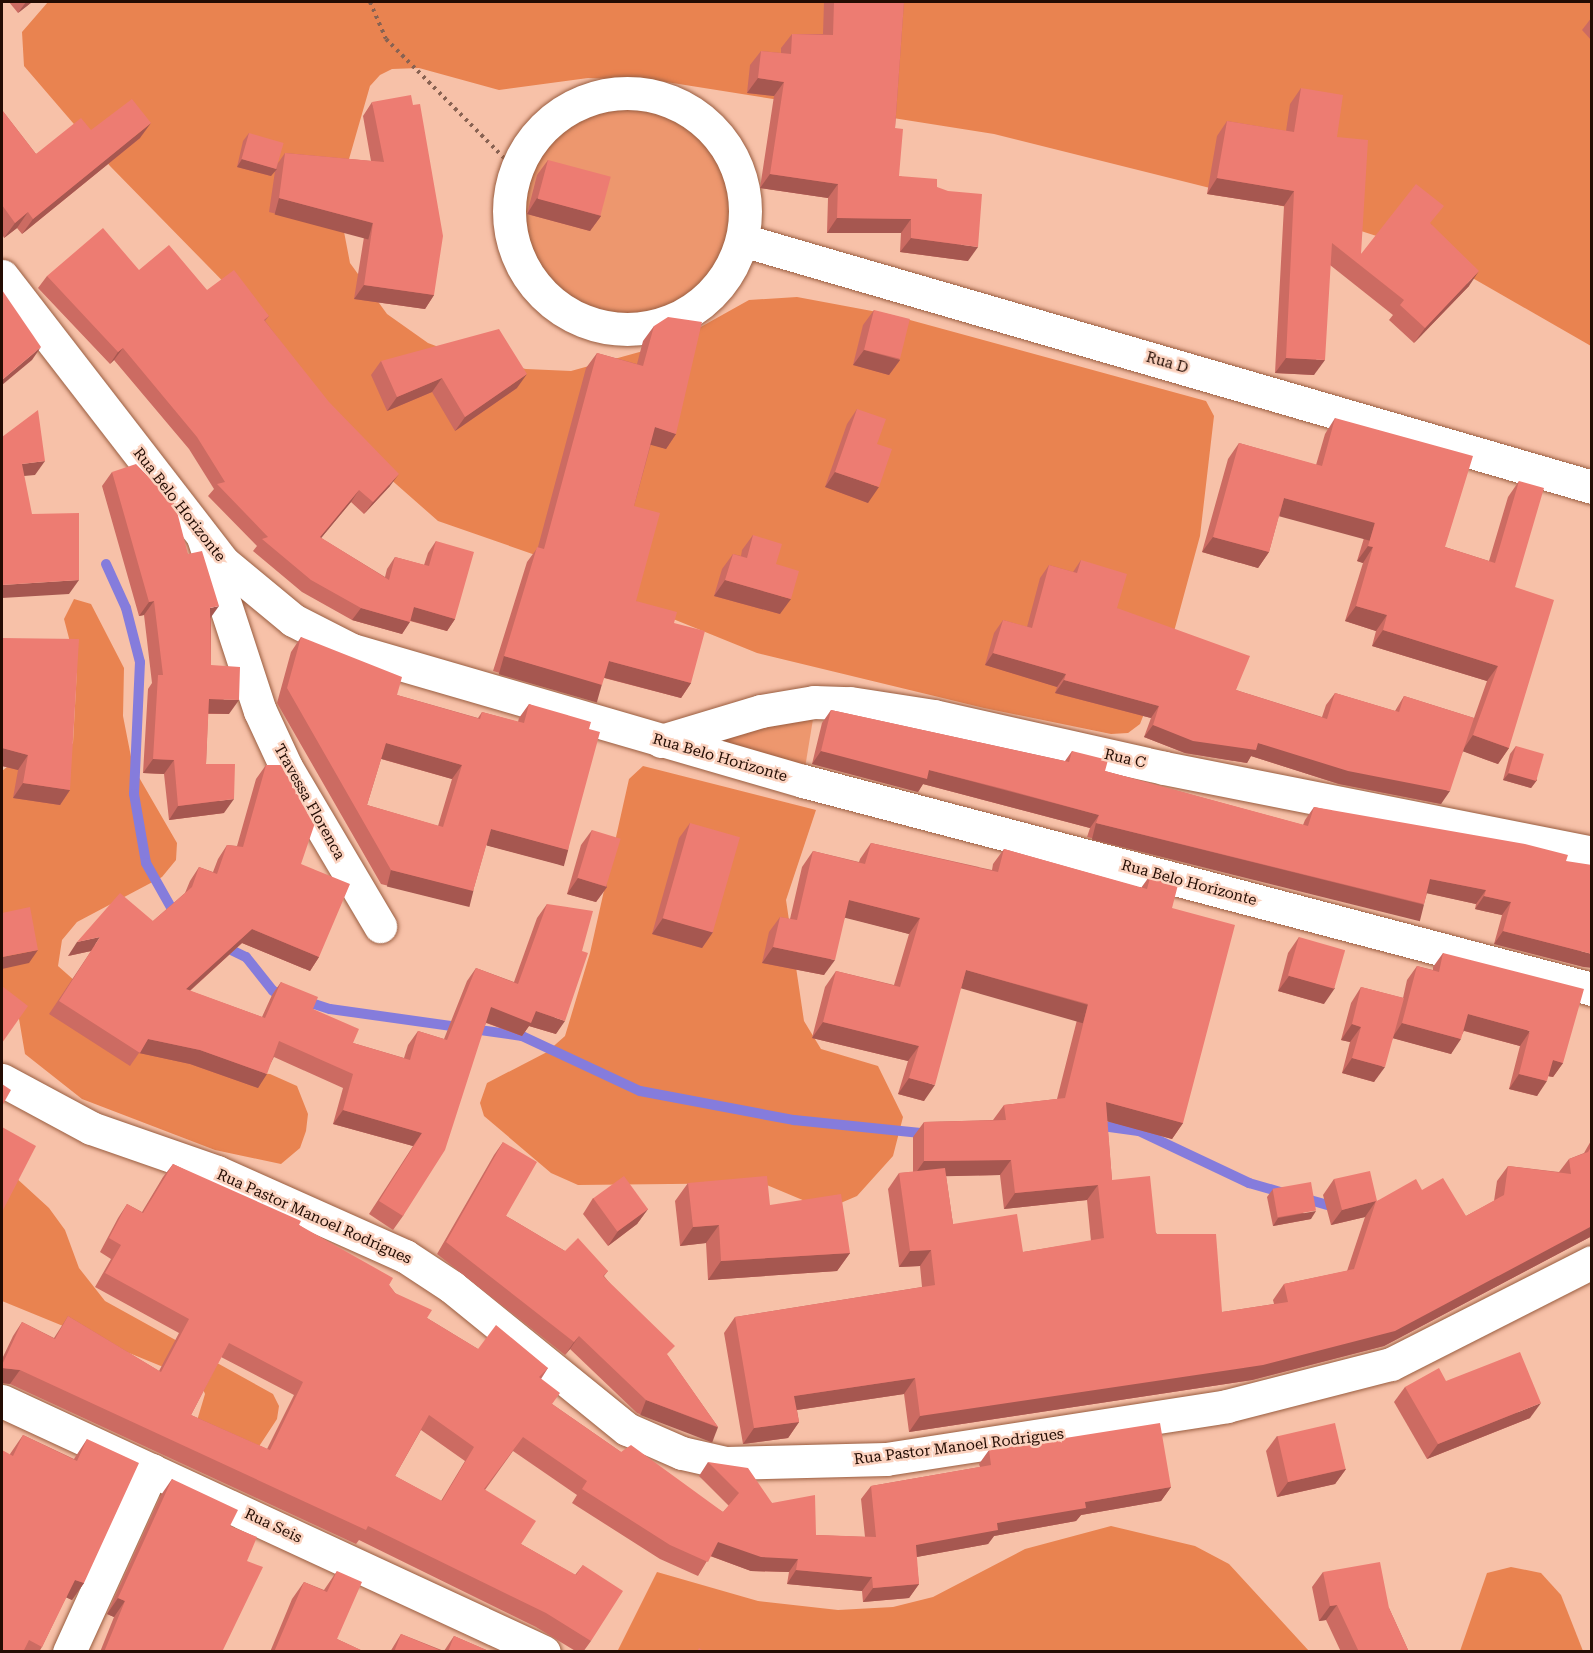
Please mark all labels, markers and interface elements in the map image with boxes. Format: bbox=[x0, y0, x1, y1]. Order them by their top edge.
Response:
street label: Rua D bbox=[1144, 348, 1190, 378]
street label: Rua Belo Horizonte bbox=[129, 445, 229, 565]
street label: Rua Belo Horizonte bbox=[651, 730, 789, 786]
street label: Travessa Florenca bbox=[270, 741, 348, 863]
street label: Rua C bbox=[1102, 745, 1148, 773]
street label: Rua Belo Horizonte bbox=[1119, 856, 1259, 910]
street label: Rua Pastor Manoel Rodrigues bbox=[214, 1166, 414, 1268]
street label: Rua Pastor Manoel Rodrigues bbox=[853, 1425, 1065, 1469]
street label: Rua Seis bbox=[241, 1505, 305, 1547]

